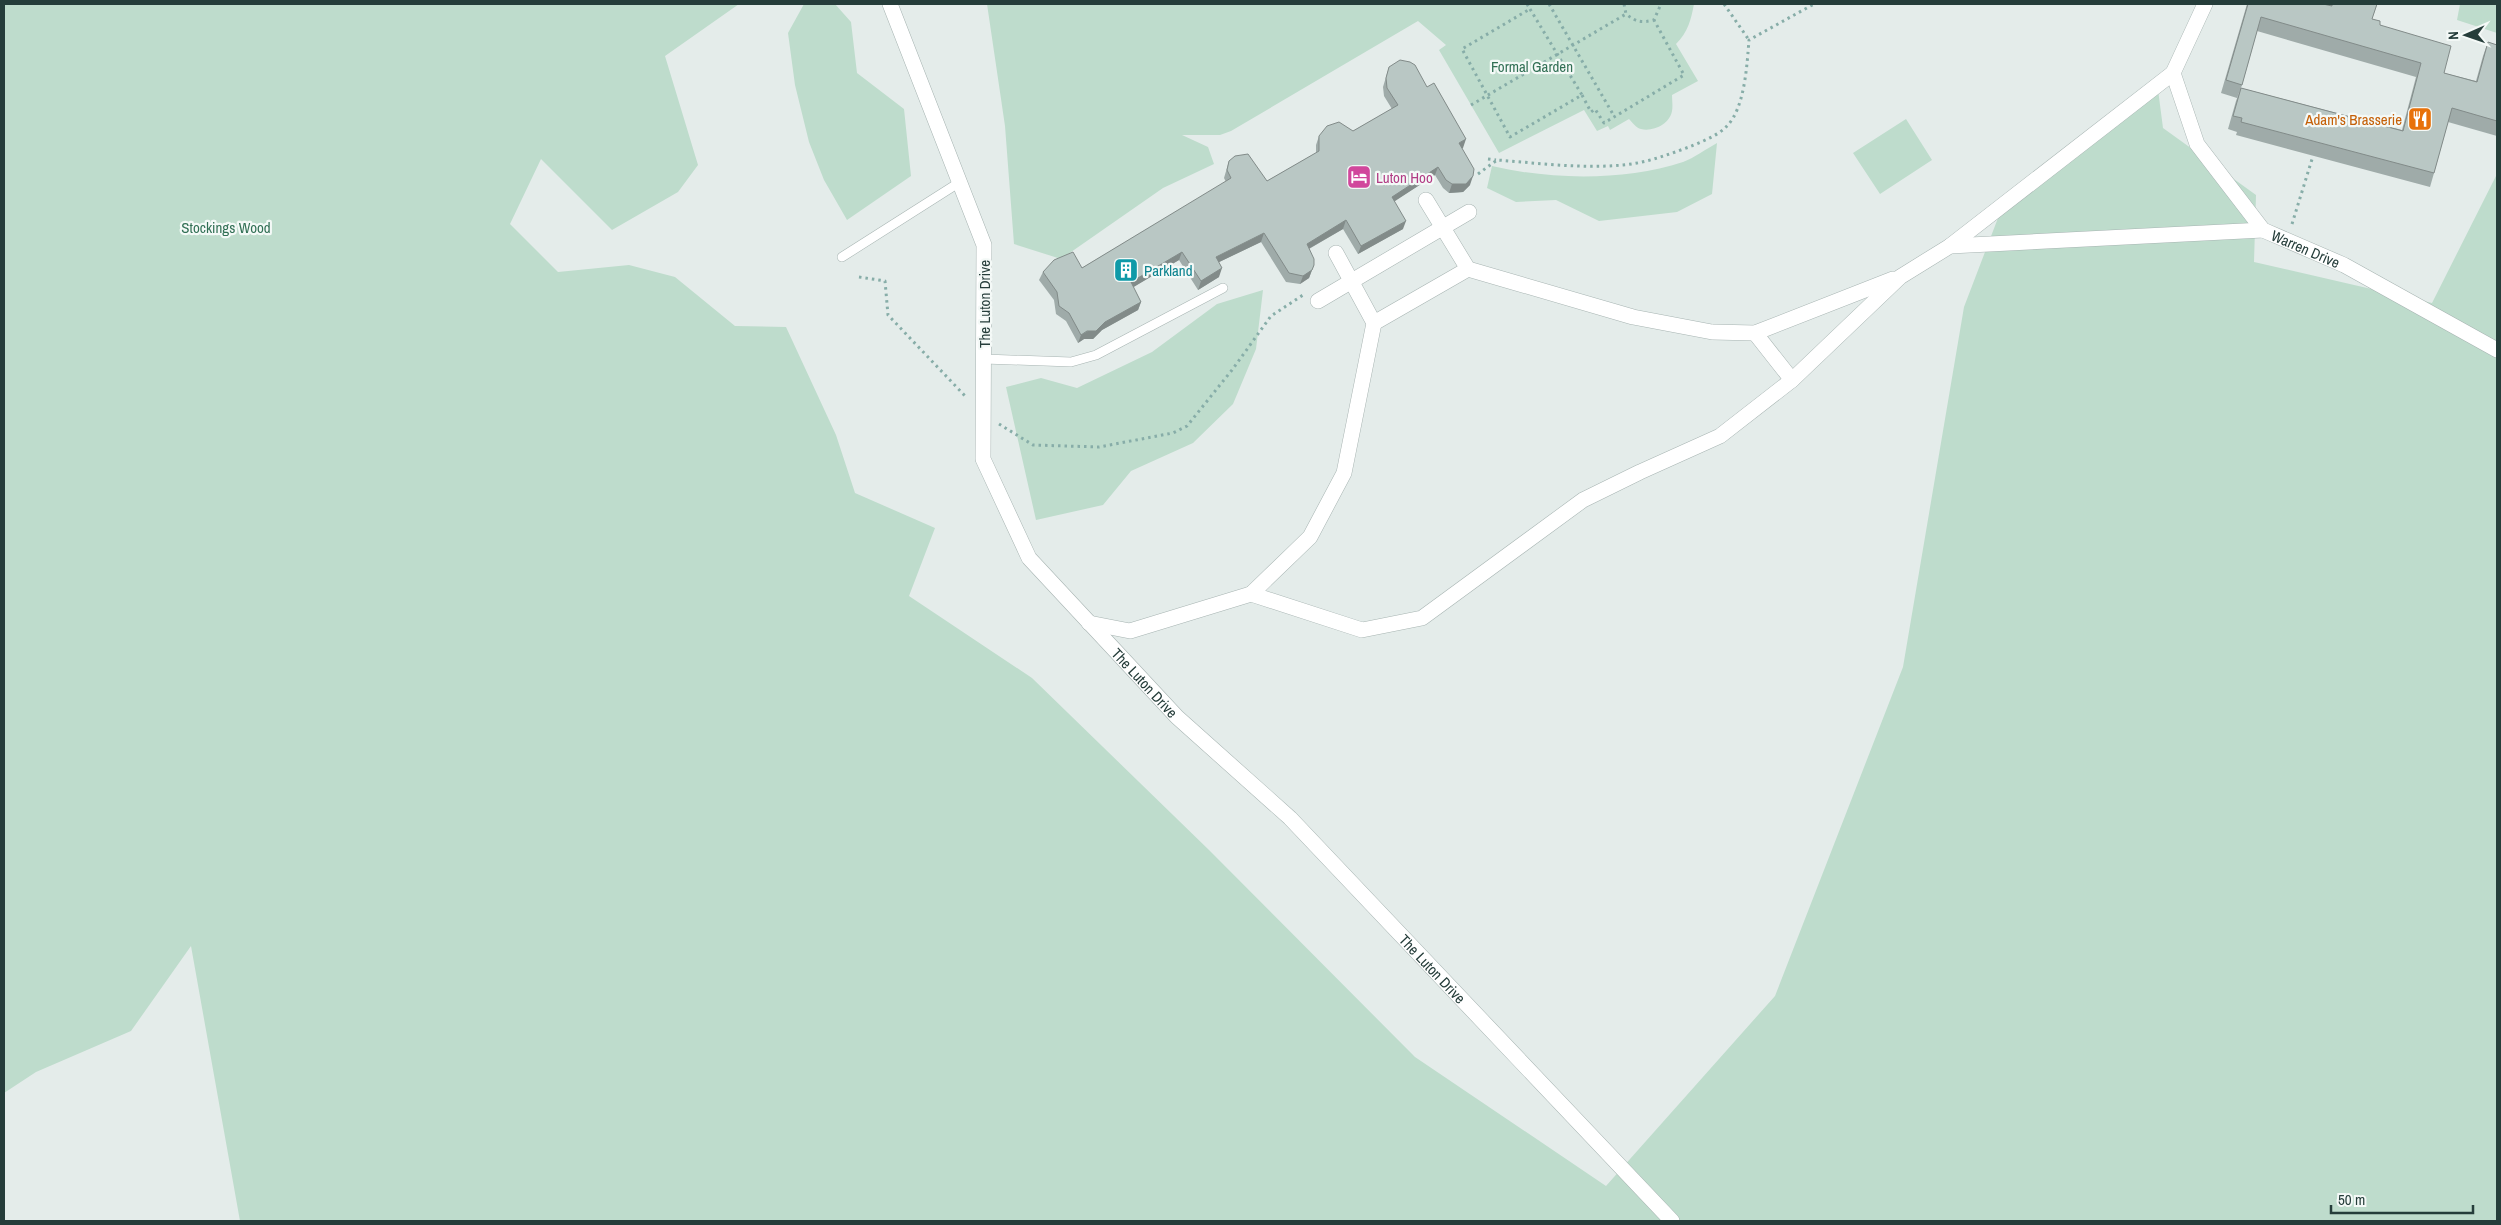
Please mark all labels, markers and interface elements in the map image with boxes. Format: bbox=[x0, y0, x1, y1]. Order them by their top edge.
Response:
north arrow bbox=[2441, 10, 2491, 60]
text: N bbox=[2444, 31, 2462, 40]
park label: Formal Garden bbox=[1491, 56, 1573, 77]
restaurant icon: Adam's Brasserie bbox=[2407, 106, 2433, 132]
place label: Adam's Brasserie bbox=[2304, 109, 2402, 130]
hotel icon: Luton Hoo bbox=[1346, 164, 1372, 190]
place label: Luton Hoo bbox=[1376, 167, 1433, 188]
park label: Stockings Wood bbox=[181, 217, 271, 238]
street label: Warren Drive bbox=[2268, 224, 2343, 273]
building icon: Parkland bbox=[1113, 257, 1139, 283]
street label: The Luton Drive bbox=[974, 260, 995, 348]
place label: Parkland bbox=[1144, 260, 1193, 281]
street label: The Luton Drive bbox=[1107, 643, 1183, 722]
street label: The Luton Drive bbox=[1395, 929, 1471, 1008]
scale bar bbox=[2331, 1182, 2474, 1214]
text: 50 m bbox=[2338, 1189, 2365, 1210]

